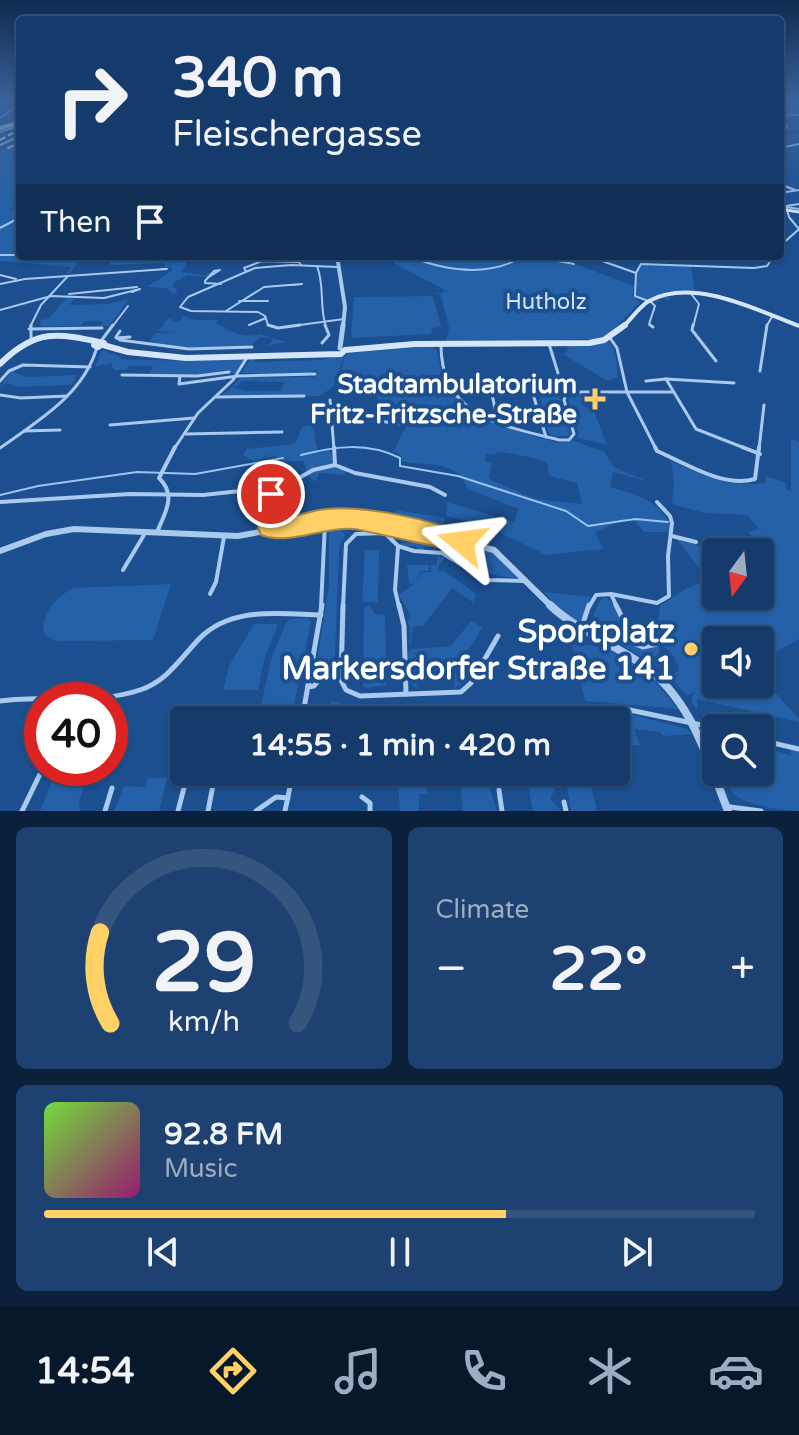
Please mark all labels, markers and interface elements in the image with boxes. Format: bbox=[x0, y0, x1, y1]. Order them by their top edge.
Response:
text: 340 m bbox=[172, 45, 343, 112]
icon: right bbox=[40, 48, 144, 152]
text: Fleischergasse bbox=[172, 113, 422, 156]
icon: arrive bbox=[128, 200, 172, 244]
text: Then bbox=[40, 204, 112, 241]
park label: Hutholz bbox=[505, 289, 587, 315]
place label: Stadtambulatorium Fritz-Fritzsche-Straße bbox=[310, 369, 577, 430]
marker: Stadtambulatorium Fritz-Fritzsche-Straße bbox=[584, 388, 606, 410]
pin bbox=[237, 460, 305, 528]
icon: arrive bbox=[249, 472, 293, 516]
position arrow bbox=[420, 500, 504, 584]
north arrow bbox=[702, 538, 774, 610]
map controls bbox=[702, 538, 774, 786]
place label: Sportplatz Markersdorfer Straße 141 bbox=[281, 613, 675, 688]
button: sound bbox=[702, 626, 774, 698]
marker: Sportplatz Markersdorfer Straße 141 bbox=[682, 640, 700, 658]
speed limit sign: 40 bbox=[24, 682, 128, 786]
button: search bbox=[702, 714, 774, 786]
text: 14:55 · 1 min · 420 m bbox=[249, 727, 551, 764]
text: Climate bbox=[436, 894, 529, 925]
text: 29 bbox=[152, 914, 256, 1014]
text: 22° bbox=[550, 934, 648, 1006]
text: − bbox=[436, 943, 467, 996]
text: + bbox=[730, 943, 755, 996]
text: km/h bbox=[168, 1005, 240, 1039]
text: 92.8 FM bbox=[164, 1116, 283, 1153]
text: Music bbox=[164, 1153, 237, 1184]
icon: previous bbox=[141, 1230, 185, 1274]
icon: pause bbox=[378, 1230, 422, 1274]
icon: next bbox=[615, 1230, 659, 1274]
icon: directions bbox=[205, 1343, 261, 1399]
icon: music bbox=[330, 1343, 386, 1399]
icon: phone bbox=[456, 1343, 512, 1399]
icon: climate bbox=[582, 1343, 638, 1399]
icon: car bbox=[708, 1343, 764, 1399]
text: 14:54 bbox=[35, 1350, 135, 1393]

